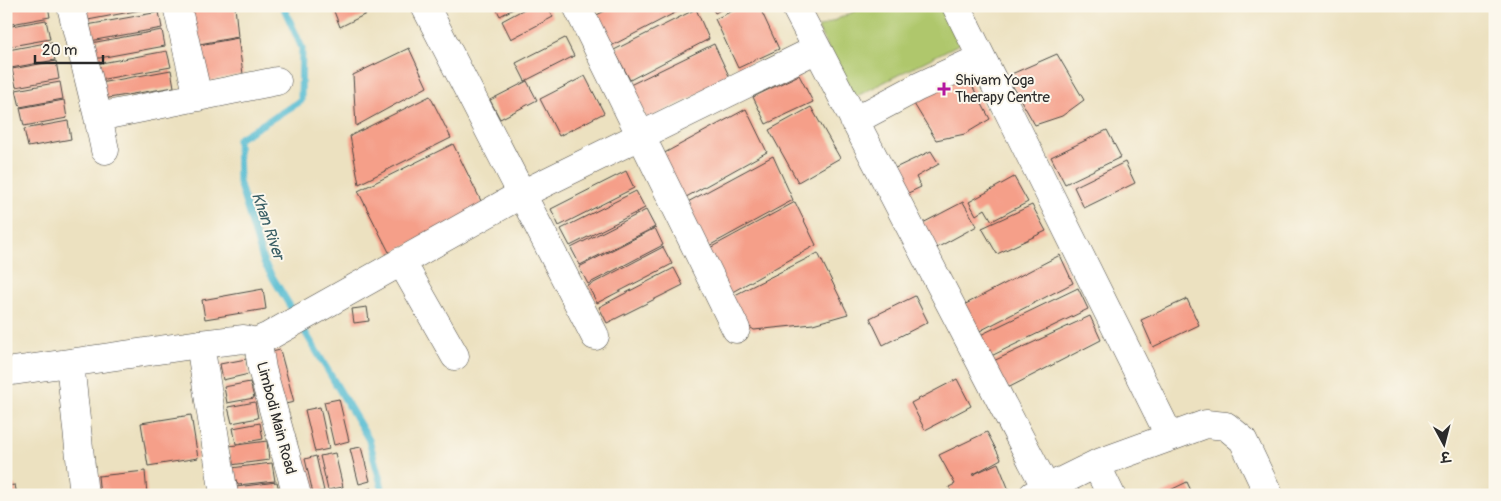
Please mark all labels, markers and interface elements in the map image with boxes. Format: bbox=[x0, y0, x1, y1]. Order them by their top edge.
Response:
scale bar bbox=[35, 32, 102, 64]
text: 20 m bbox=[42, 41, 77, 60]
place label: Shivam Yoga Therapy Centre bbox=[955, 71, 1051, 107]
marker: Shivam Yoga Therapy Centre bbox=[937, 82, 951, 96]
water label: Khan River bbox=[247, 190, 290, 265]
street label: Limbodi Main Road bbox=[252, 360, 300, 476]
north arrow bbox=[1418, 418, 1468, 468]
text: उ bbox=[1438, 447, 1453, 466]

